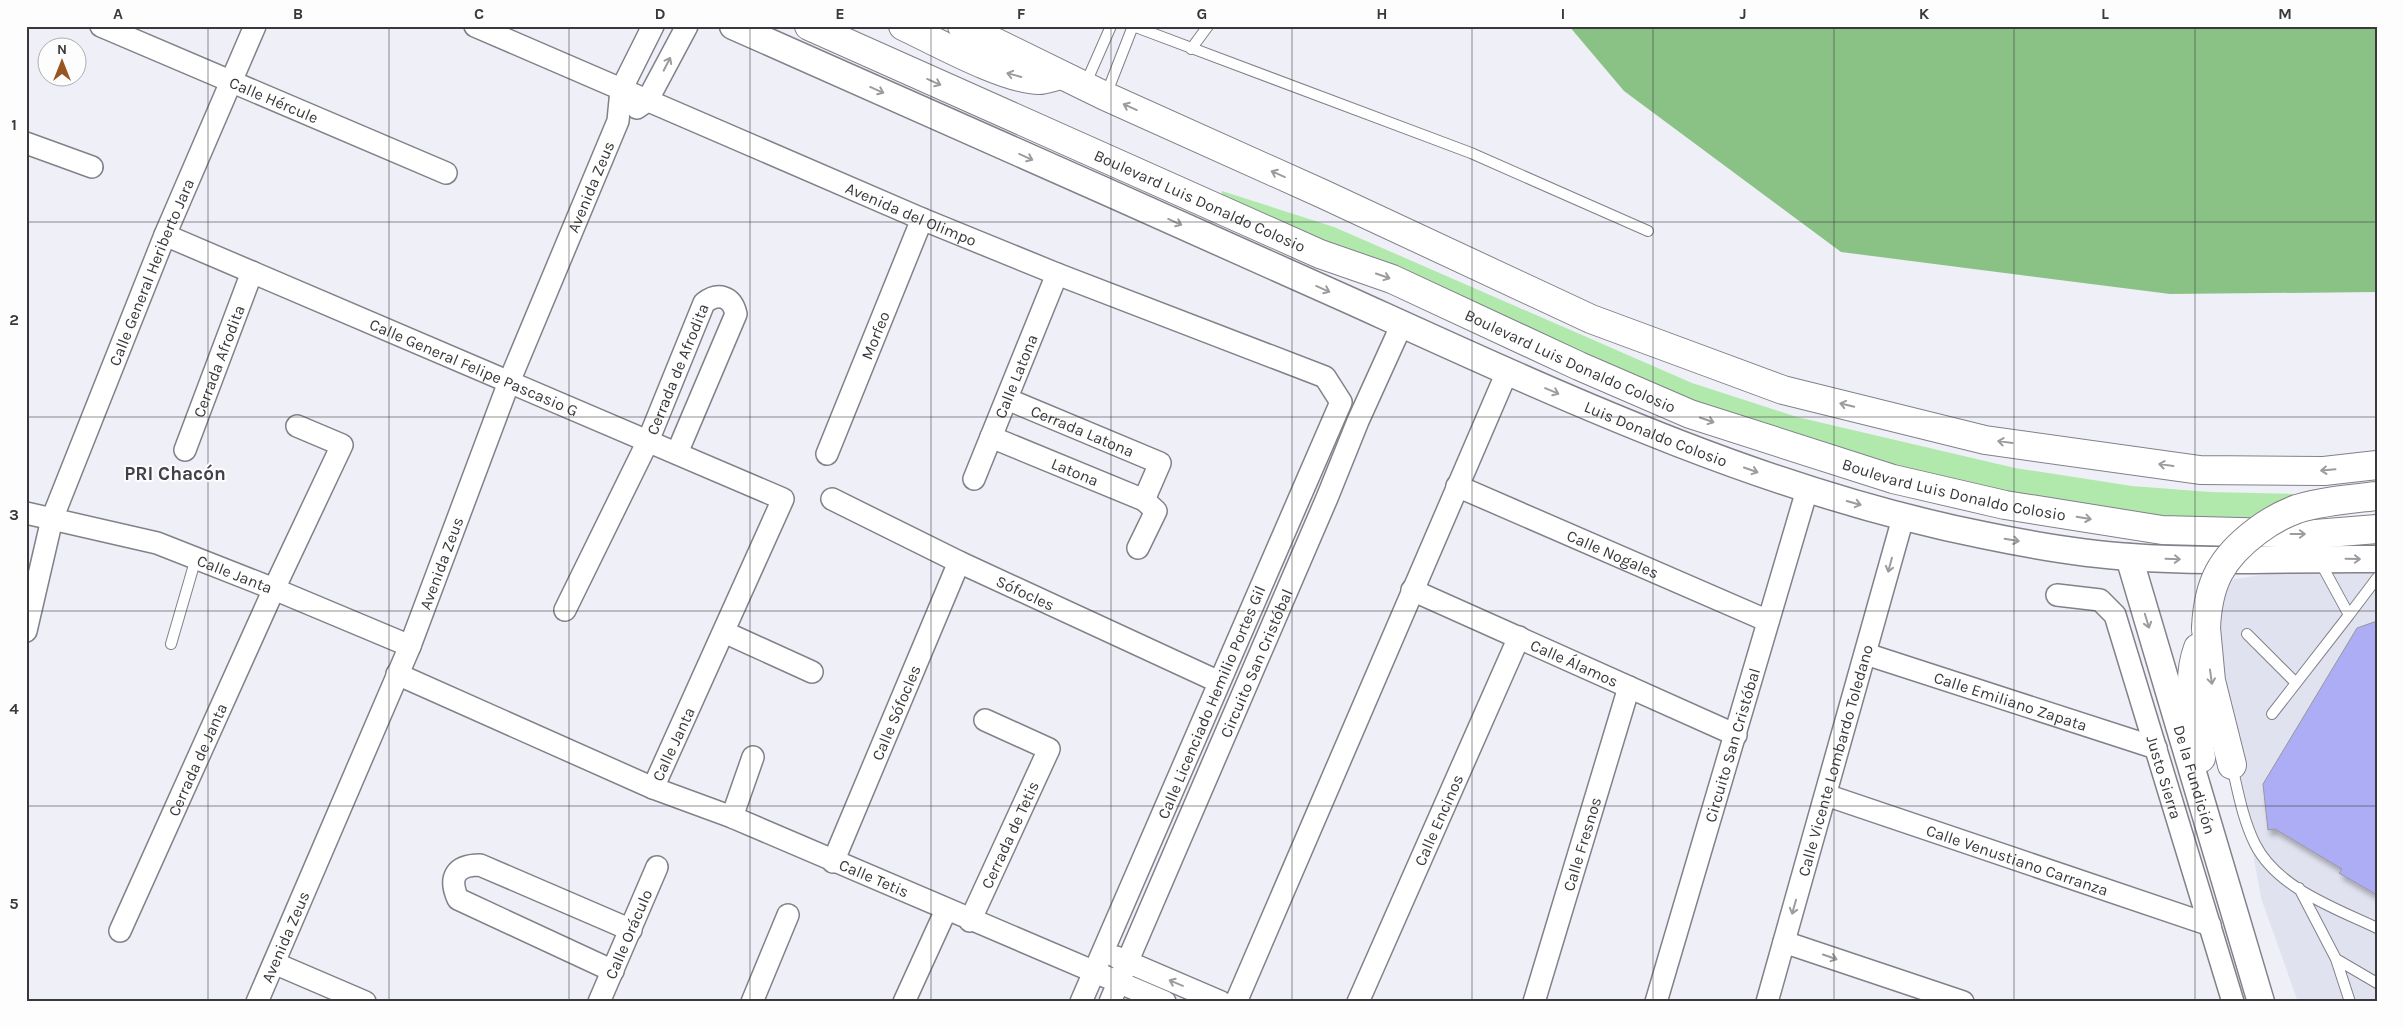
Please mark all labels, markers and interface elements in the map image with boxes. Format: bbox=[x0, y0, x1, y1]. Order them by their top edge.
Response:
text: A bbox=[113, 4, 123, 23]
text: B bbox=[293, 4, 303, 23]
text: C bbox=[474, 4, 484, 23]
text: D bbox=[655, 4, 666, 23]
text: E bbox=[835, 4, 845, 23]
text: F bbox=[1017, 4, 1026, 23]
text: G bbox=[1197, 4, 1207, 23]
text: H bbox=[1376, 4, 1388, 23]
text: I bbox=[1561, 4, 1565, 23]
text: J bbox=[1739, 4, 1747, 23]
text: K bbox=[1919, 4, 1930, 23]
text: L bbox=[2101, 4, 2109, 23]
text: M bbox=[2278, 4, 2292, 23]
north arrow bbox=[38, 38, 88, 88]
text: N bbox=[57, 41, 67, 58]
one-way arrow bbox=[663, 57, 672, 72]
one-way arrow bbox=[1006, 70, 1022, 79]
street label: Calle Hércule bbox=[226, 73, 321, 128]
one-way arrow bbox=[926, 77, 941, 87]
one-way arrow bbox=[869, 86, 884, 96]
one-way arrow bbox=[1123, 102, 1138, 112]
text: 1 bbox=[11, 115, 17, 134]
street label: Avenida Zeus bbox=[563, 138, 619, 236]
street label: Boulevard Luis Donaldo Colosio bbox=[1091, 145, 1308, 256]
one-way arrow bbox=[1018, 152, 1033, 162]
one-way arrow bbox=[1271, 168, 1286, 178]
street label: Calle General Heriberto Jara bbox=[105, 176, 198, 369]
street label: Avenida del Olimpo bbox=[843, 178, 979, 250]
one-way arrow bbox=[1167, 218, 1182, 228]
one-way arrow bbox=[1374, 272, 1390, 281]
one-way arrow bbox=[1315, 284, 1330, 294]
street label: Cerrada de Afrodita bbox=[643, 301, 713, 438]
street label: Cerrada Afrodita bbox=[189, 302, 249, 420]
street label: Boulevard Luis Donaldo Colosio bbox=[1462, 305, 1679, 417]
street label: Morfeo bbox=[857, 309, 894, 363]
text: 2 bbox=[9, 310, 19, 329]
street label: Calle General Felipe Pascasio G bbox=[367, 315, 581, 420]
street label: Calle Latona bbox=[991, 331, 1042, 421]
one-way arrow bbox=[1544, 386, 1559, 396]
street label: Luis Donaldo Colosio bbox=[1581, 397, 1730, 471]
one-way arrow bbox=[1840, 400, 1856, 409]
street label: Cerrada Latona bbox=[1028, 401, 1137, 461]
one-way arrow bbox=[1699, 415, 1715, 425]
one-way arrow bbox=[1998, 437, 2014, 447]
street label: Latona bbox=[1048, 454, 1101, 490]
street label: Boulevard Luis Donaldo Colosio bbox=[1840, 454, 2067, 525]
one-way arrow bbox=[2158, 460, 2174, 470]
district label: PRI Chacón bbox=[124, 463, 226, 485]
one-way arrow bbox=[2321, 465, 2337, 475]
one-way arrow bbox=[1743, 466, 1759, 475]
one-way arrow bbox=[1846, 499, 1862, 509]
text: 3 bbox=[9, 505, 19, 524]
one-way arrow bbox=[2076, 513, 2092, 523]
street label: Avenida Zeus bbox=[416, 514, 468, 612]
street label: Calle Nogales bbox=[1564, 526, 1662, 582]
one-way arrow bbox=[2290, 529, 2306, 539]
one-way arrow bbox=[2004, 535, 2020, 545]
street label: Calle Janta bbox=[194, 551, 275, 597]
one-way arrow bbox=[2165, 554, 2181, 563]
one-way arrow bbox=[2344, 554, 2361, 564]
one-way arrow bbox=[1885, 557, 1895, 573]
street label: Sófocles bbox=[993, 572, 1057, 615]
street label: Calle Licenciado Hemilio Portes Gil bbox=[1154, 583, 1269, 822]
street label: Circuito San Cristóbal bbox=[1216, 586, 1297, 741]
one-way arrow bbox=[2142, 612, 2152, 628]
street label: Calle Álamos bbox=[1527, 635, 1621, 691]
street label: Calle Vicente Lombardo Toledano bbox=[1794, 642, 1877, 879]
street label: Calle Sófocles bbox=[868, 662, 925, 763]
street label: Circuito San Cristóbal bbox=[1701, 666, 1764, 825]
street label: Calle Emiliano Zapata bbox=[1931, 668, 2089, 735]
one-way arrow bbox=[2206, 668, 2216, 684]
text: 4 bbox=[9, 699, 19, 718]
street label: Cerrada de Janta bbox=[164, 700, 231, 819]
street label: Calle Janta bbox=[648, 704, 699, 784]
street label: De la Fundición bbox=[2169, 723, 2220, 836]
street label: Justo Sierra bbox=[2142, 733, 2186, 821]
street label: Calle Encinos bbox=[1410, 771, 1467, 869]
street label: Cerrada de Tetis bbox=[977, 778, 1043, 892]
street label: Calle Fresnos bbox=[1559, 795, 1605, 893]
street label: Calle Venustiano Carranza bbox=[1924, 821, 2111, 900]
street label: Calle Tetis bbox=[836, 855, 912, 901]
street label: Calle Oráculo bbox=[601, 886, 656, 982]
street label: Avenida Zeus bbox=[258, 888, 313, 985]
text: 5 bbox=[9, 894, 19, 913]
one-way arrow bbox=[1789, 898, 1799, 914]
one-way arrow bbox=[1822, 953, 1838, 962]
one-way arrow bbox=[1169, 977, 1184, 987]

